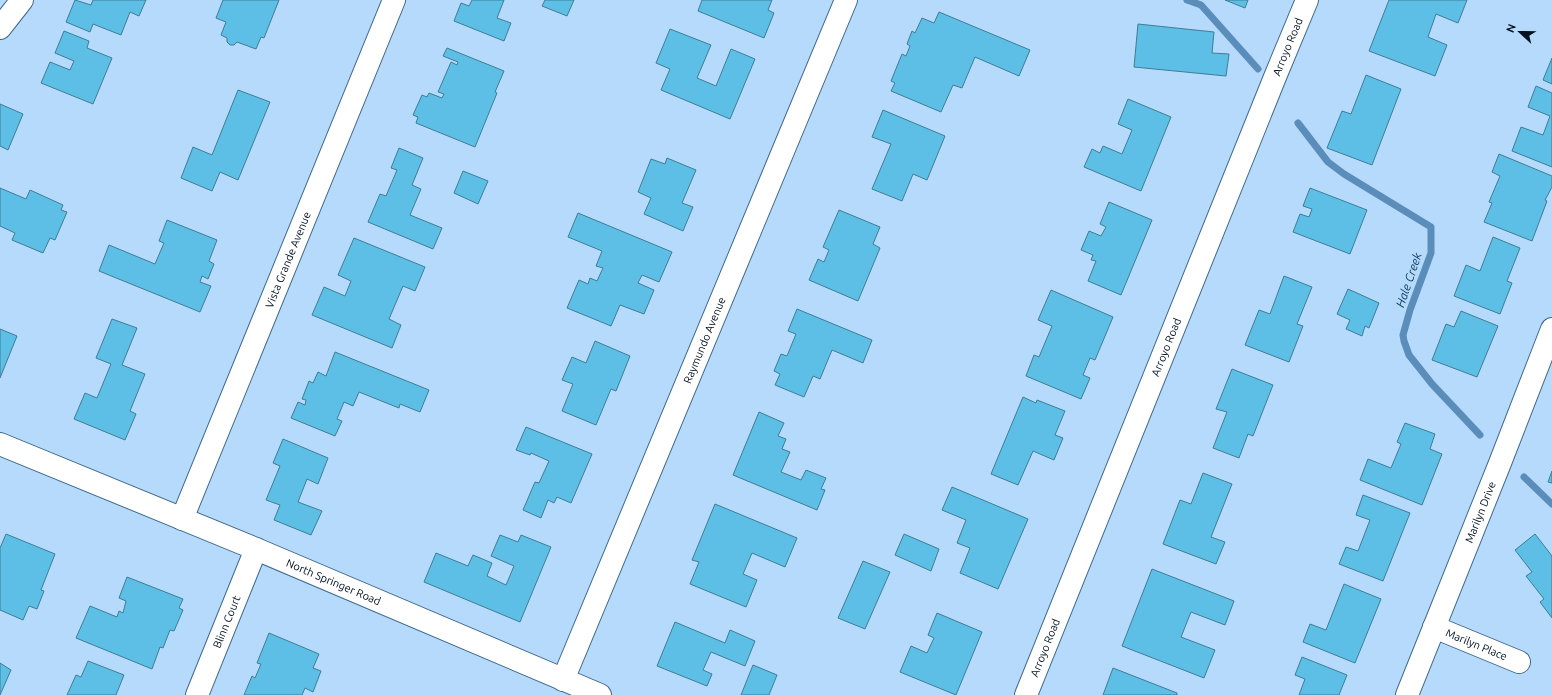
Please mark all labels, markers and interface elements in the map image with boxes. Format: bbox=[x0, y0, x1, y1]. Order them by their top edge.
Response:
north arrow bbox=[1500, 12, 1540, 52]
street label: Arroyo Road bbox=[1270, 16, 1305, 78]
text: N bbox=[1504, 22, 1518, 34]
street label: Vista Grande Avenue bbox=[263, 210, 313, 310]
water label: Hale Creek bbox=[1393, 250, 1424, 309]
street label: Raymundo Avenue bbox=[681, 295, 728, 385]
street label: Arroyo Road bbox=[1149, 316, 1183, 378]
street label: Marilyn Drive bbox=[1463, 480, 1498, 545]
street label: North Springer Road bbox=[285, 557, 383, 607]
street label: Blinn Court bbox=[211, 593, 243, 650]
street label: Arroyo Road bbox=[1028, 617, 1062, 678]
street label: Marilyn Place bbox=[1444, 627, 1509, 663]

